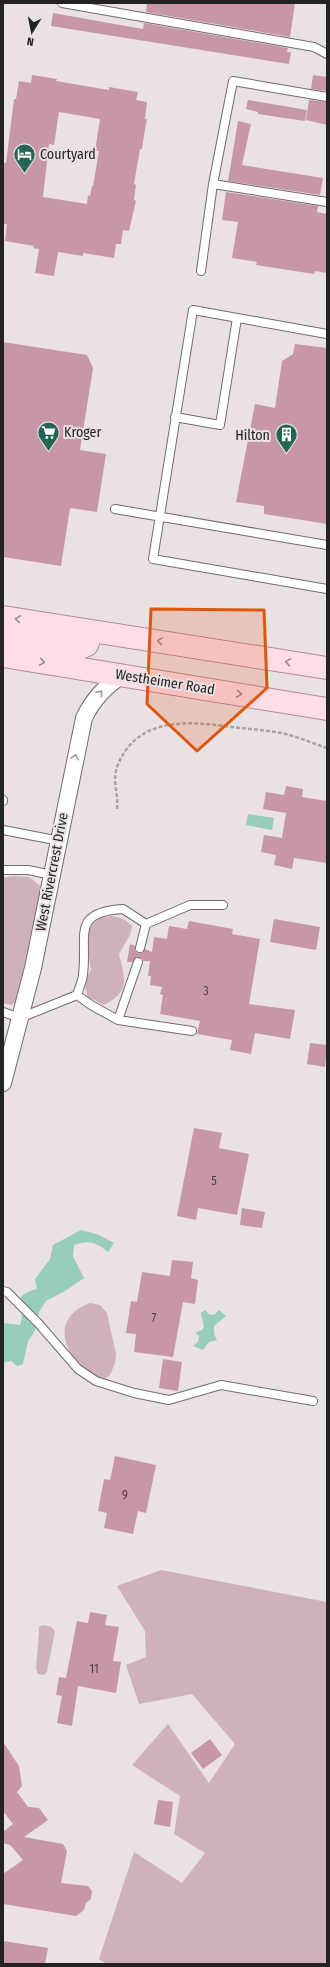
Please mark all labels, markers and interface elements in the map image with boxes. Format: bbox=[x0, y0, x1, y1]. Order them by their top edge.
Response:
north arrow bbox=[12, 12, 52, 52]
text: N bbox=[26, 34, 35, 48]
hotel icon: Courtyard bbox=[11, 141, 37, 174]
place label: Courtyard bbox=[40, 146, 96, 163]
supermarket icon: Kroger bbox=[35, 419, 61, 452]
building icon: Hilton bbox=[273, 422, 299, 455]
place label: Kroger bbox=[64, 424, 102, 441]
place label: Hilton bbox=[235, 427, 270, 444]
one-way arrow bbox=[15, 615, 21, 624]
one-way arrow bbox=[157, 637, 163, 646]
one-way arrow bbox=[38, 658, 45, 666]
one-way arrow bbox=[285, 658, 292, 667]
street label: Westheimer Road bbox=[114, 666, 216, 698]
one-way arrow bbox=[95, 690, 102, 698]
one-way arrow bbox=[236, 690, 242, 698]
one-way arrow bbox=[71, 754, 79, 760]
street label: West Rivercrest Drive bbox=[32, 811, 72, 933]
house number: 3 bbox=[203, 984, 209, 998]
house number: 5 bbox=[211, 1174, 217, 1188]
house number: 7 bbox=[152, 1311, 157, 1325]
house number: 9 bbox=[122, 1488, 128, 1502]
house number: 11 bbox=[89, 1662, 99, 1676]

